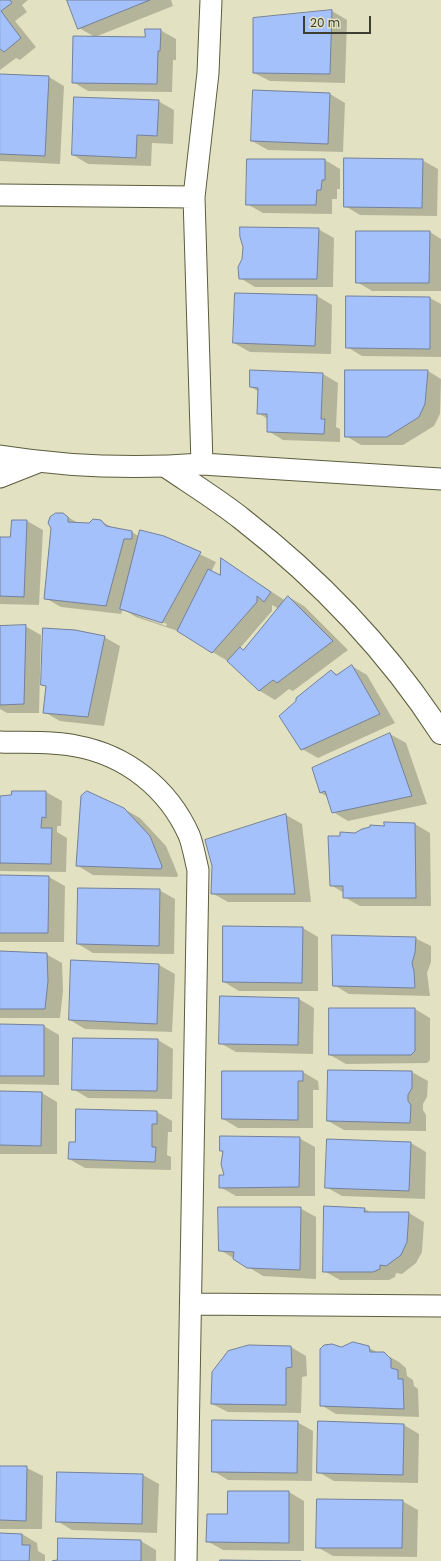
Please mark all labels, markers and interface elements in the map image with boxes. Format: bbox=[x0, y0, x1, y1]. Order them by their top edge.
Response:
scale bar bbox=[305, 8, 373, 34]
text: 20 m bbox=[310, 14, 340, 31]

